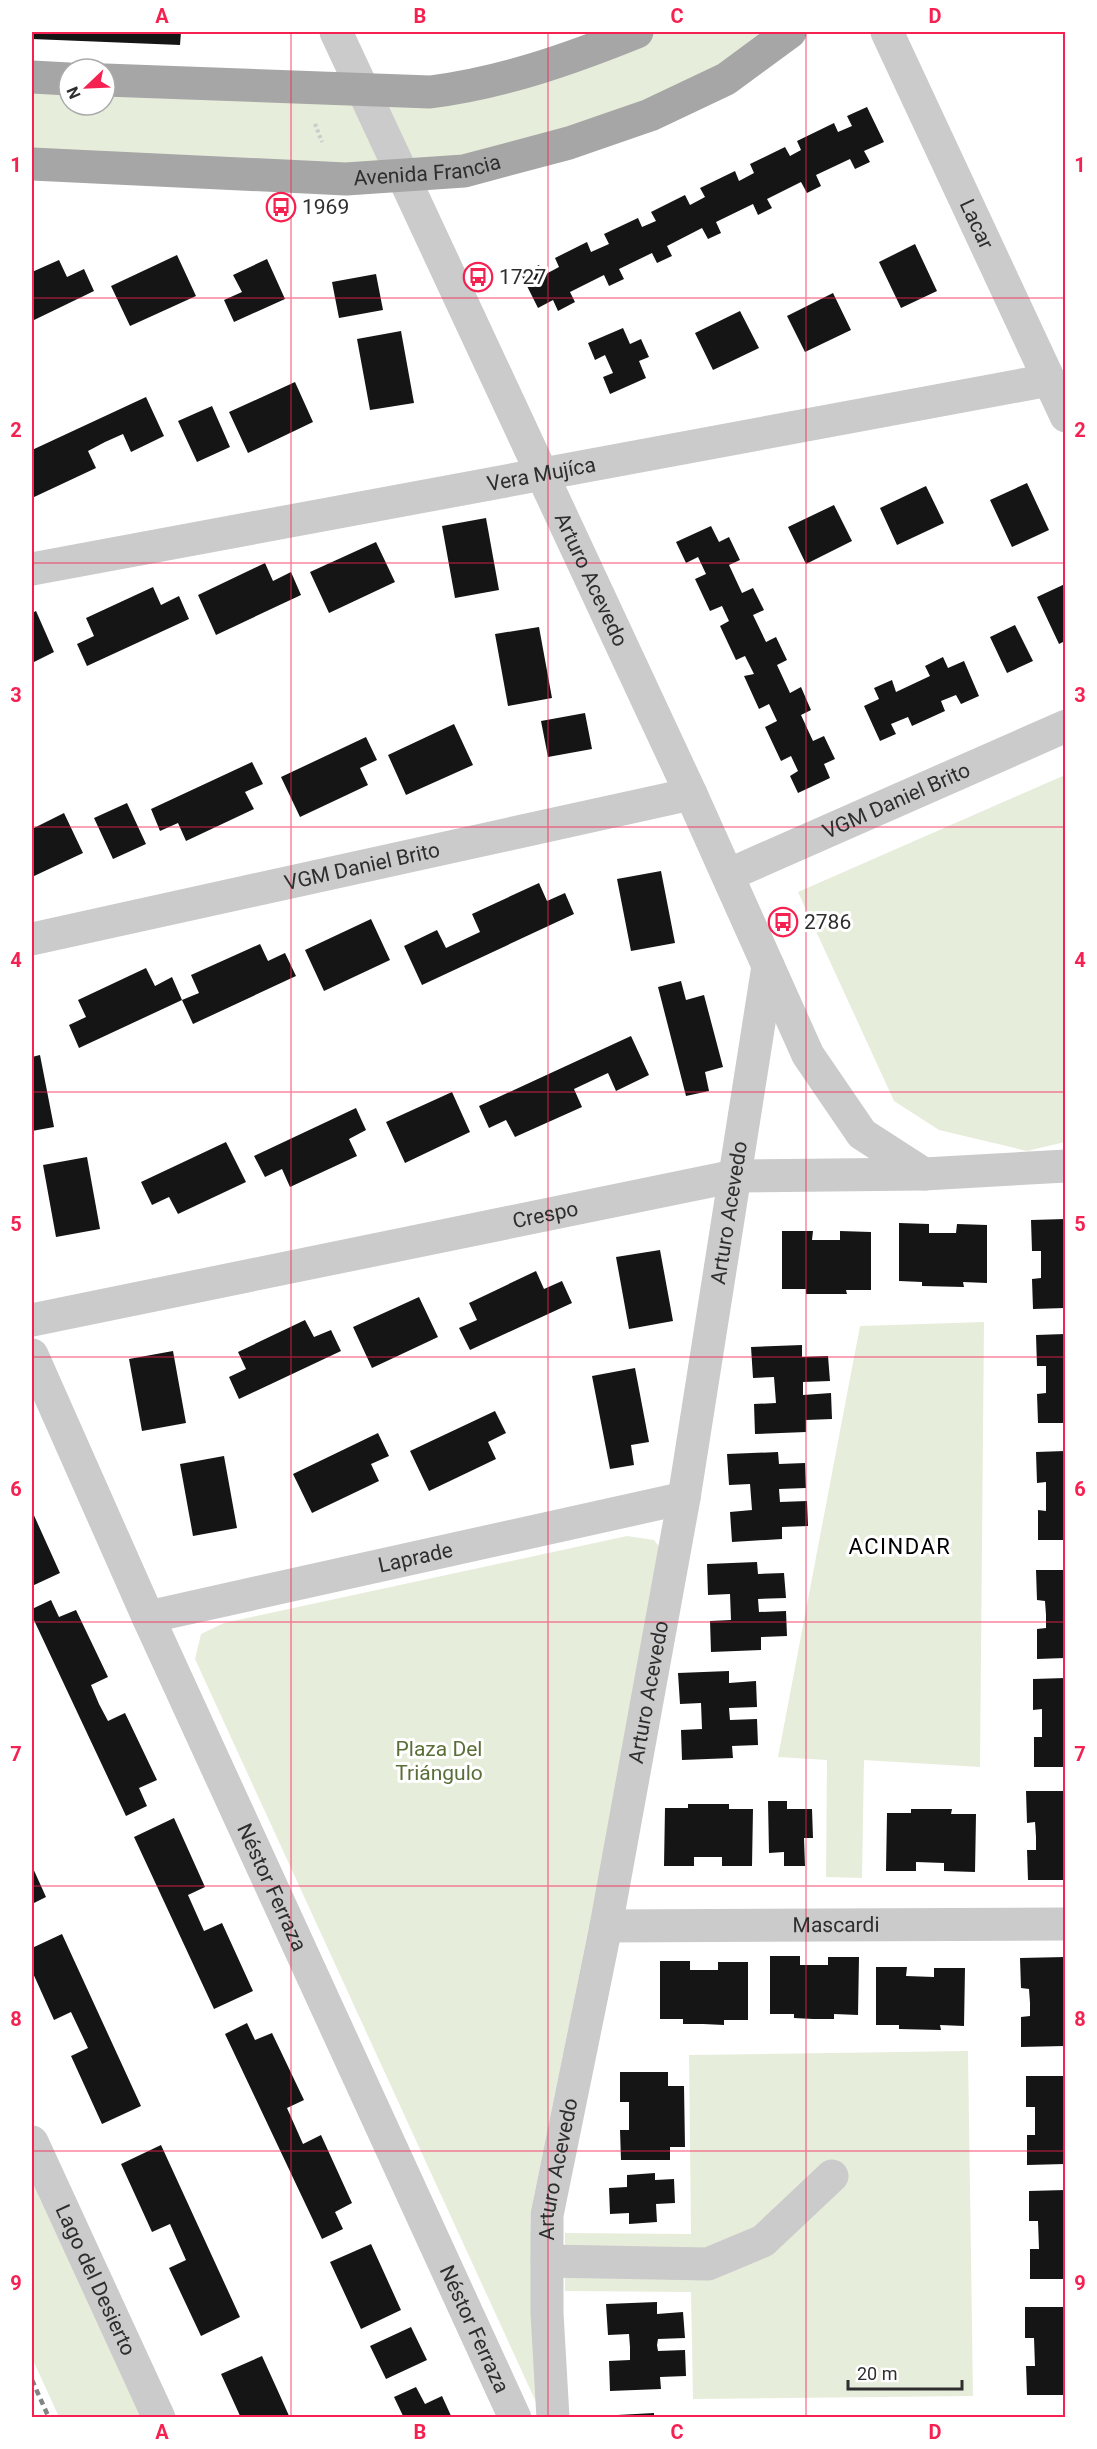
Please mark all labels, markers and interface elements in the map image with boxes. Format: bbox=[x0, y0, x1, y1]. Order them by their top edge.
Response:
text: A bbox=[155, 4, 169, 28]
text: B bbox=[414, 4, 426, 28]
text: C bbox=[670, 4, 684, 28]
text: D bbox=[929, 4, 942, 28]
north arrow bbox=[57, 57, 117, 117]
text: N bbox=[63, 84, 85, 102]
street label: Avenida Francia bbox=[353, 150, 503, 190]
text: 1 bbox=[10, 153, 22, 177]
text: 1 bbox=[1074, 153, 1086, 177]
bus stop icon: 1969 bbox=[265, 191, 297, 223]
place label: 1969 bbox=[302, 195, 349, 219]
street label: Lacar bbox=[955, 195, 998, 253]
bus stop icon: 1727 bbox=[462, 261, 494, 293]
place label: 1727 bbox=[499, 265, 546, 289]
text: 2 bbox=[10, 418, 22, 442]
text: 2 bbox=[1074, 418, 1086, 442]
street label: Vera Mujíca bbox=[485, 453, 598, 496]
street label: Arturo Acevedo bbox=[550, 509, 632, 650]
text: 3 bbox=[10, 683, 22, 707]
text: 3 bbox=[1074, 683, 1086, 707]
street label: VGM Daniel Brito bbox=[819, 758, 974, 844]
street label: VGM Daniel Brito bbox=[282, 838, 442, 895]
bus stop icon: 2786 bbox=[767, 906, 799, 938]
place label: 2786 bbox=[804, 910, 851, 934]
text: 4 bbox=[10, 948, 22, 972]
text: 4 bbox=[1074, 948, 1086, 972]
street label: Arturo Acevedo bbox=[706, 1139, 752, 1286]
street label: Crespo bbox=[510, 1196, 580, 1233]
text: 5 bbox=[10, 1212, 22, 1236]
text: 5 bbox=[1074, 1212, 1086, 1236]
text: 6 bbox=[10, 1477, 22, 1501]
text: 6 bbox=[1074, 1477, 1086, 1501]
district label: ACINDAR bbox=[849, 1534, 951, 1559]
street label: Laprade bbox=[376, 1538, 455, 1578]
street label: Arturo Acevedo bbox=[624, 1619, 673, 1765]
park label: Plaza Del Triángulo bbox=[395, 1737, 483, 1785]
text: 7 bbox=[10, 1742, 22, 1766]
text: 7 bbox=[1074, 1742, 1086, 1766]
street label: Néstor Ferraza bbox=[232, 1820, 311, 1955]
street label: Mascardi bbox=[792, 1913, 880, 1937]
text: 8 bbox=[10, 2007, 22, 2031]
text: 8 bbox=[1074, 2007, 1086, 2031]
street label: Arturo Acevedo bbox=[535, 2096, 583, 2240]
street label: Lago del Desierto bbox=[50, 2201, 141, 2359]
street label: Néstor Ferraza bbox=[435, 2262, 514, 2397]
text: 9 bbox=[10, 2271, 22, 2295]
text: 9 bbox=[1074, 2271, 1086, 2295]
scale bar bbox=[848, 2353, 962, 2391]
text: 20 m bbox=[857, 2363, 897, 2384]
text: A bbox=[155, 2420, 169, 2444]
text: B bbox=[414, 2420, 426, 2444]
text: C bbox=[670, 2420, 684, 2444]
text: D bbox=[929, 2420, 942, 2444]

